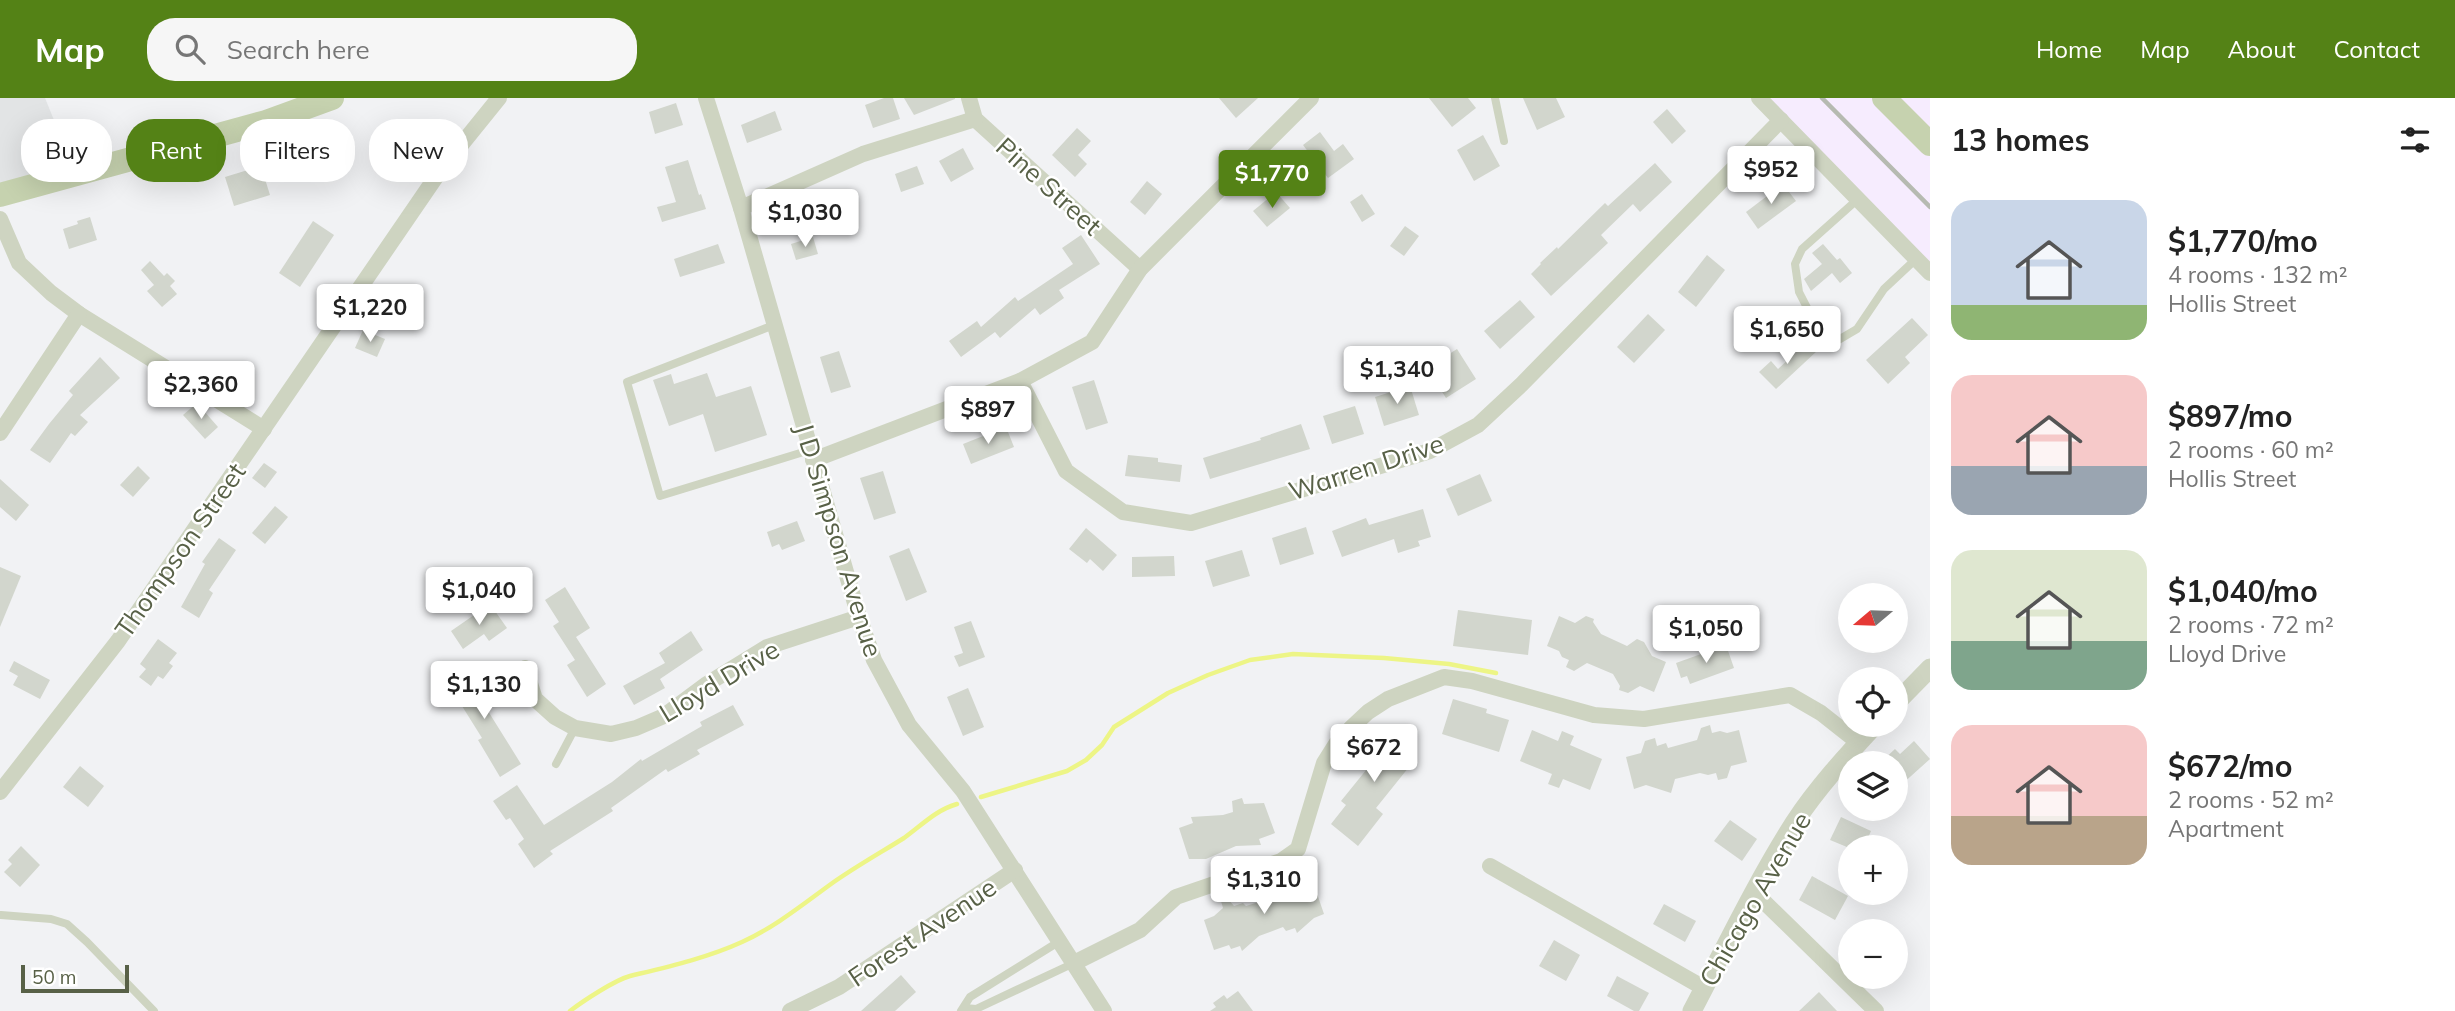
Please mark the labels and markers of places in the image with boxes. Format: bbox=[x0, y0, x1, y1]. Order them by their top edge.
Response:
pin: $952 bbox=[1730, 146, 1812, 206]
pin: $1,770 bbox=[1215, 150, 1329, 210]
pin: $1,030 bbox=[748, 190, 862, 249]
pin: $1,220 bbox=[313, 285, 427, 344]
pin: $1,650 bbox=[1730, 306, 1844, 366]
pin: $1,340 bbox=[1340, 346, 1454, 406]
pin: $2,360 bbox=[144, 362, 258, 421]
pin: $897 bbox=[947, 386, 1029, 446]
pin: $1,040 bbox=[422, 568, 536, 627]
pin: $1,050 bbox=[1649, 606, 1763, 665]
pin: $1,130 bbox=[427, 662, 541, 721]
pin: $672 bbox=[1333, 724, 1415, 784]
pin: $1,310 bbox=[1207, 856, 1321, 916]

